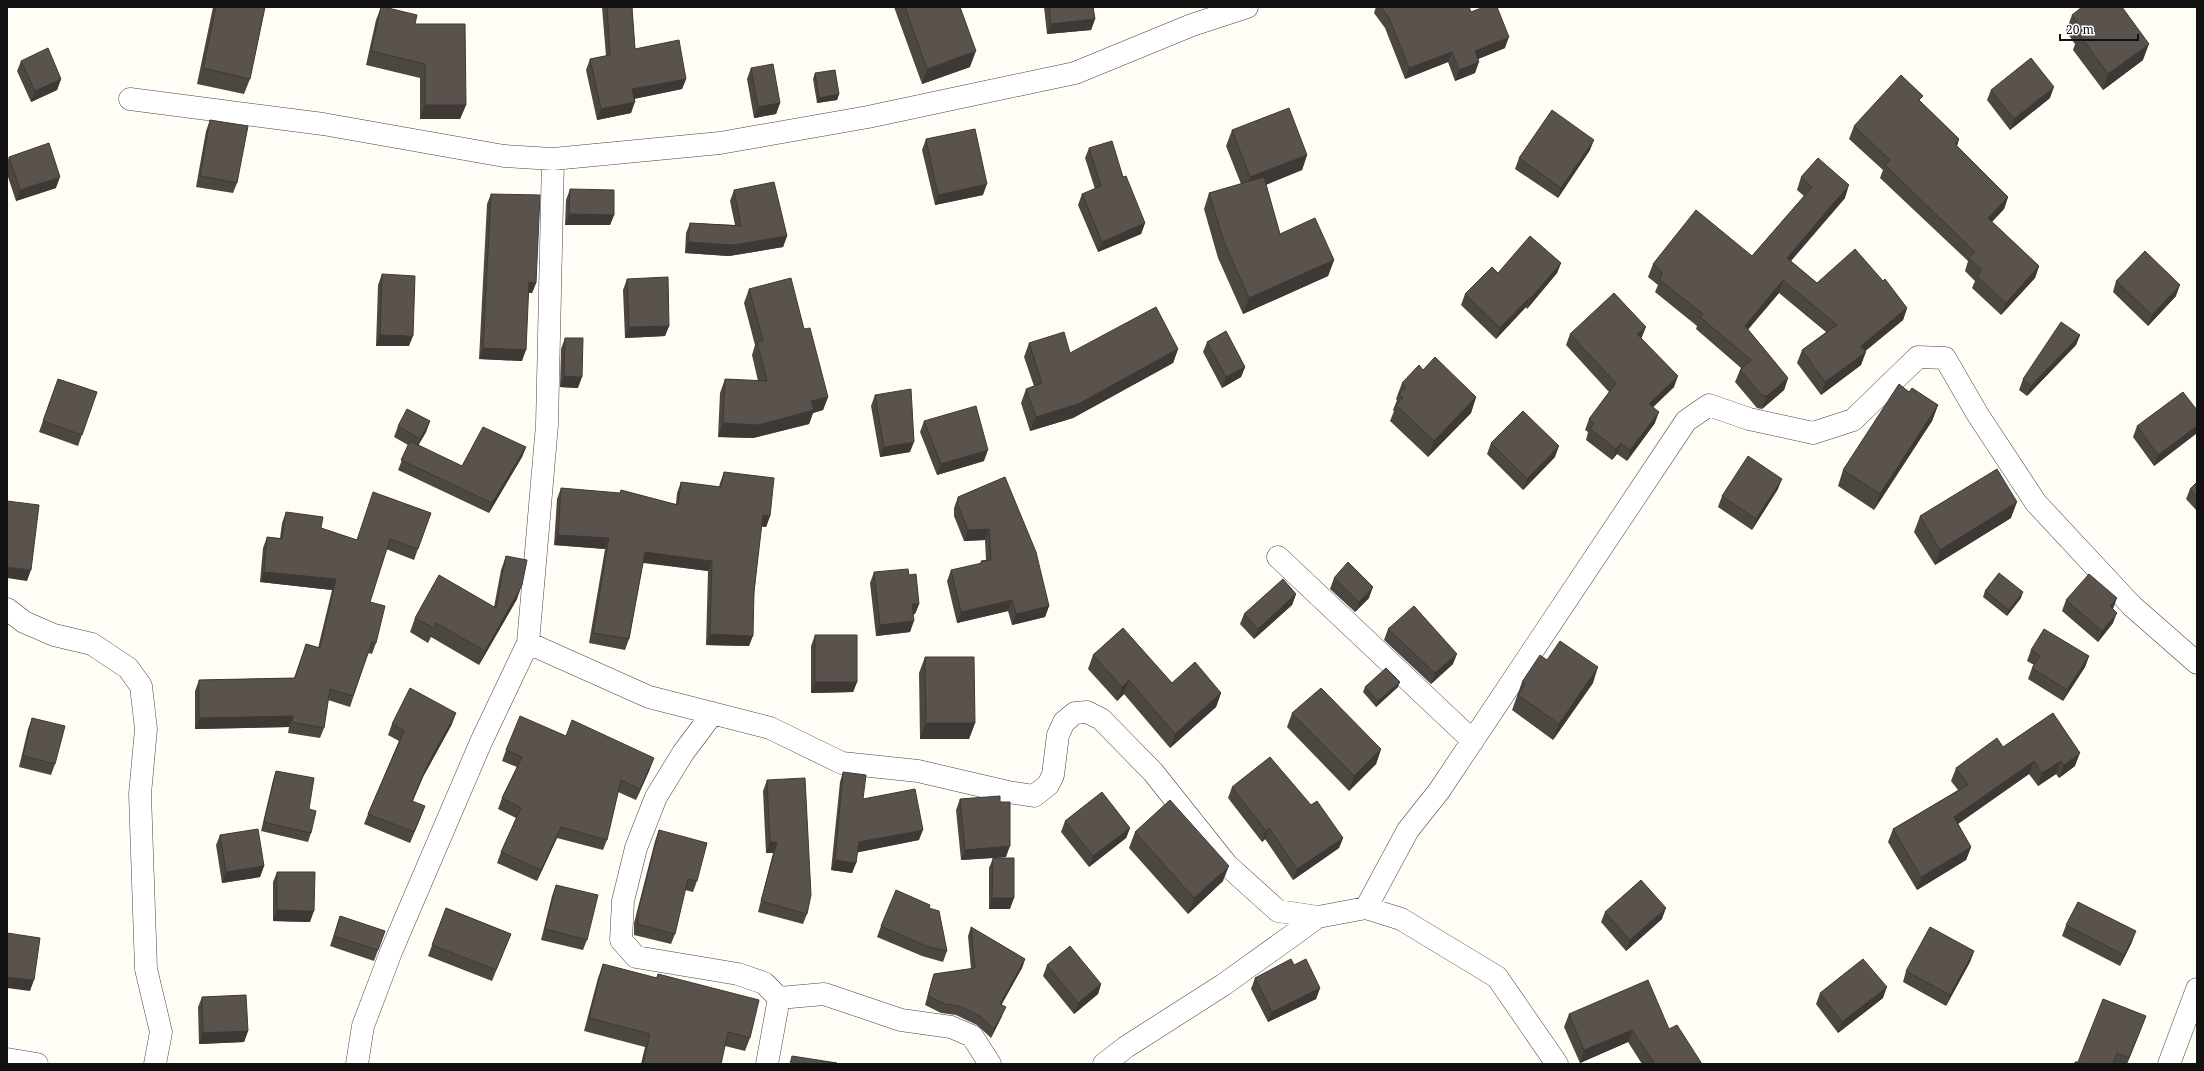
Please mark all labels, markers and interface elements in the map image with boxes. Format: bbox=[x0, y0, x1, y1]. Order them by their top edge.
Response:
scale bar bbox=[2060, 16, 2138, 42]
text: 20 m bbox=[2066, 21, 2094, 38]

